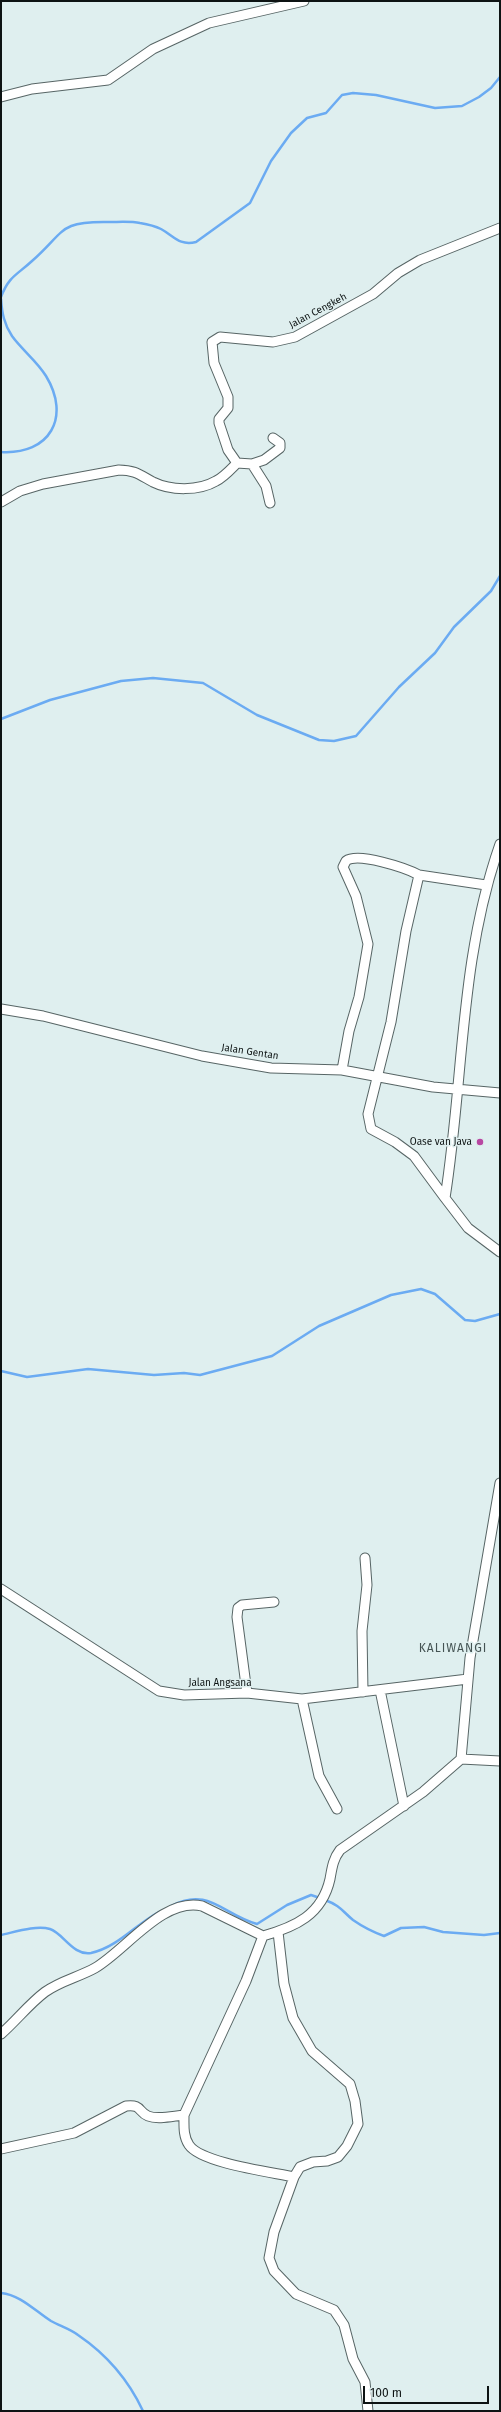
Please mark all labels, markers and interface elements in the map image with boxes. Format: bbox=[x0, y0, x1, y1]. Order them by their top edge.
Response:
street label: Jalan Cengkeh bbox=[287, 291, 349, 331]
street label: Jalan Gentan bbox=[221, 1042, 279, 1062]
place label: Oase van Java bbox=[410, 1136, 472, 1148]
marker: Oase van Java bbox=[475, 1137, 485, 1147]
district label: KALIWANGI bbox=[419, 1642, 487, 1656]
street label: Jalan Angsana bbox=[188, 1677, 252, 1689]
scale bar bbox=[365, 2378, 491, 2404]
text: 100 m bbox=[370, 2386, 402, 2400]

